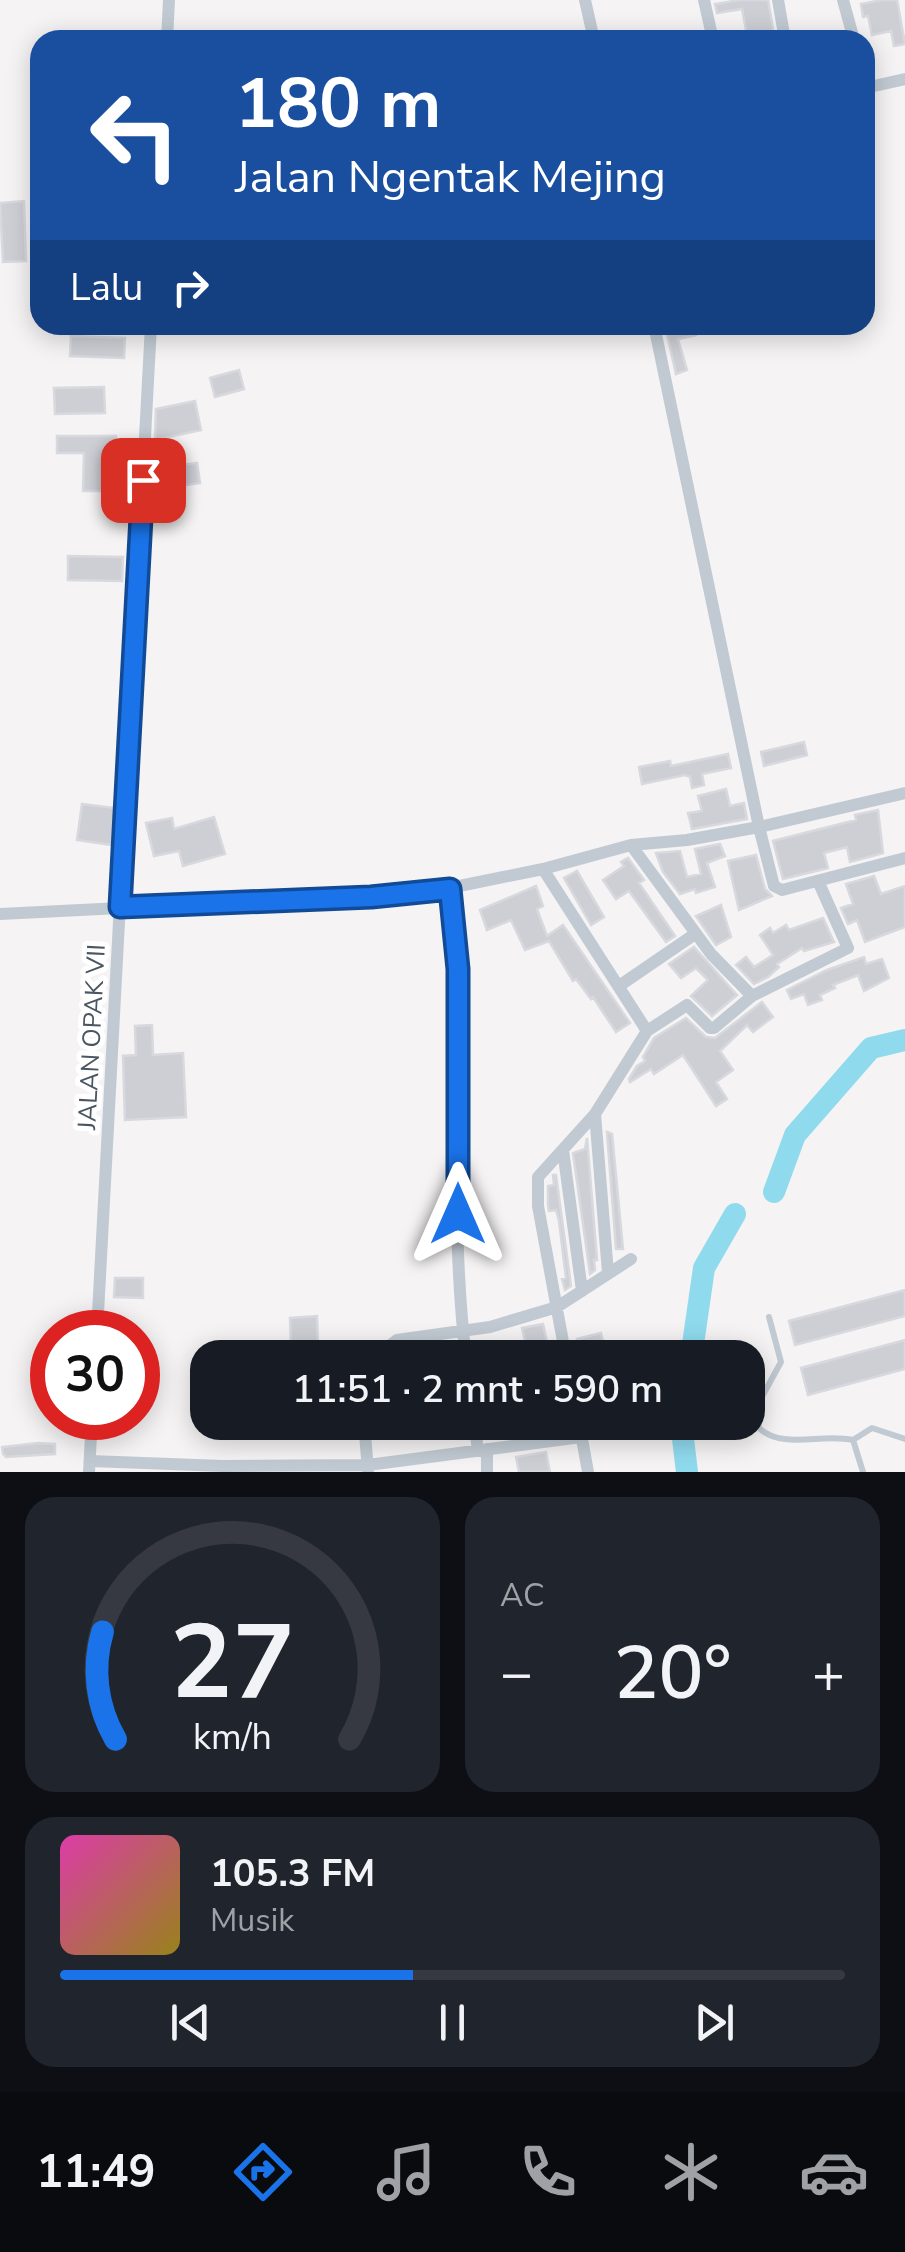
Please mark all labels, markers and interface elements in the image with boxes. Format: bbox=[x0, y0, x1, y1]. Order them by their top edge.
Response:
text: 180 m bbox=[235, 56, 441, 152]
icon: left bbox=[70, 70, 200, 200]
text: Jalan Ngentak Mejing bbox=[235, 147, 666, 208]
icon: right bbox=[163, 260, 218, 315]
text: Lalu bbox=[70, 262, 143, 313]
pin bbox=[101, 438, 186, 523]
icon: arrive bbox=[116, 453, 171, 508]
street label: JALAN OPAK VII bbox=[70, 943, 114, 1132]
position arrow bbox=[406, 1162, 510, 1266]
speed limit sign: 30 bbox=[30, 1310, 160, 1440]
text: 11:51 · 2 mnt · 590 m bbox=[292, 1364, 663, 1415]
text: AC bbox=[500, 1574, 544, 1617]
text: 27 bbox=[170, 1592, 295, 1734]
text: 20° bbox=[613, 1622, 732, 1724]
text: − bbox=[500, 1636, 533, 1711]
text: + bbox=[812, 1636, 845, 1711]
text: km/h bbox=[193, 1713, 272, 1762]
text: 105.3 FM bbox=[210, 1848, 375, 1899]
text: Musik bbox=[210, 1899, 294, 1942]
icon: previous bbox=[163, 1995, 218, 2050]
icon: pause bbox=[425, 1995, 480, 2050]
icon: next bbox=[687, 1995, 742, 2050]
icon: directions bbox=[228, 2137, 298, 2207]
icon: music bbox=[371, 2137, 441, 2207]
icon: phone bbox=[513, 2137, 583, 2207]
icon: climate bbox=[656, 2137, 726, 2207]
icon: car bbox=[799, 2137, 869, 2207]
text: 11:49 bbox=[36, 2142, 155, 2203]

